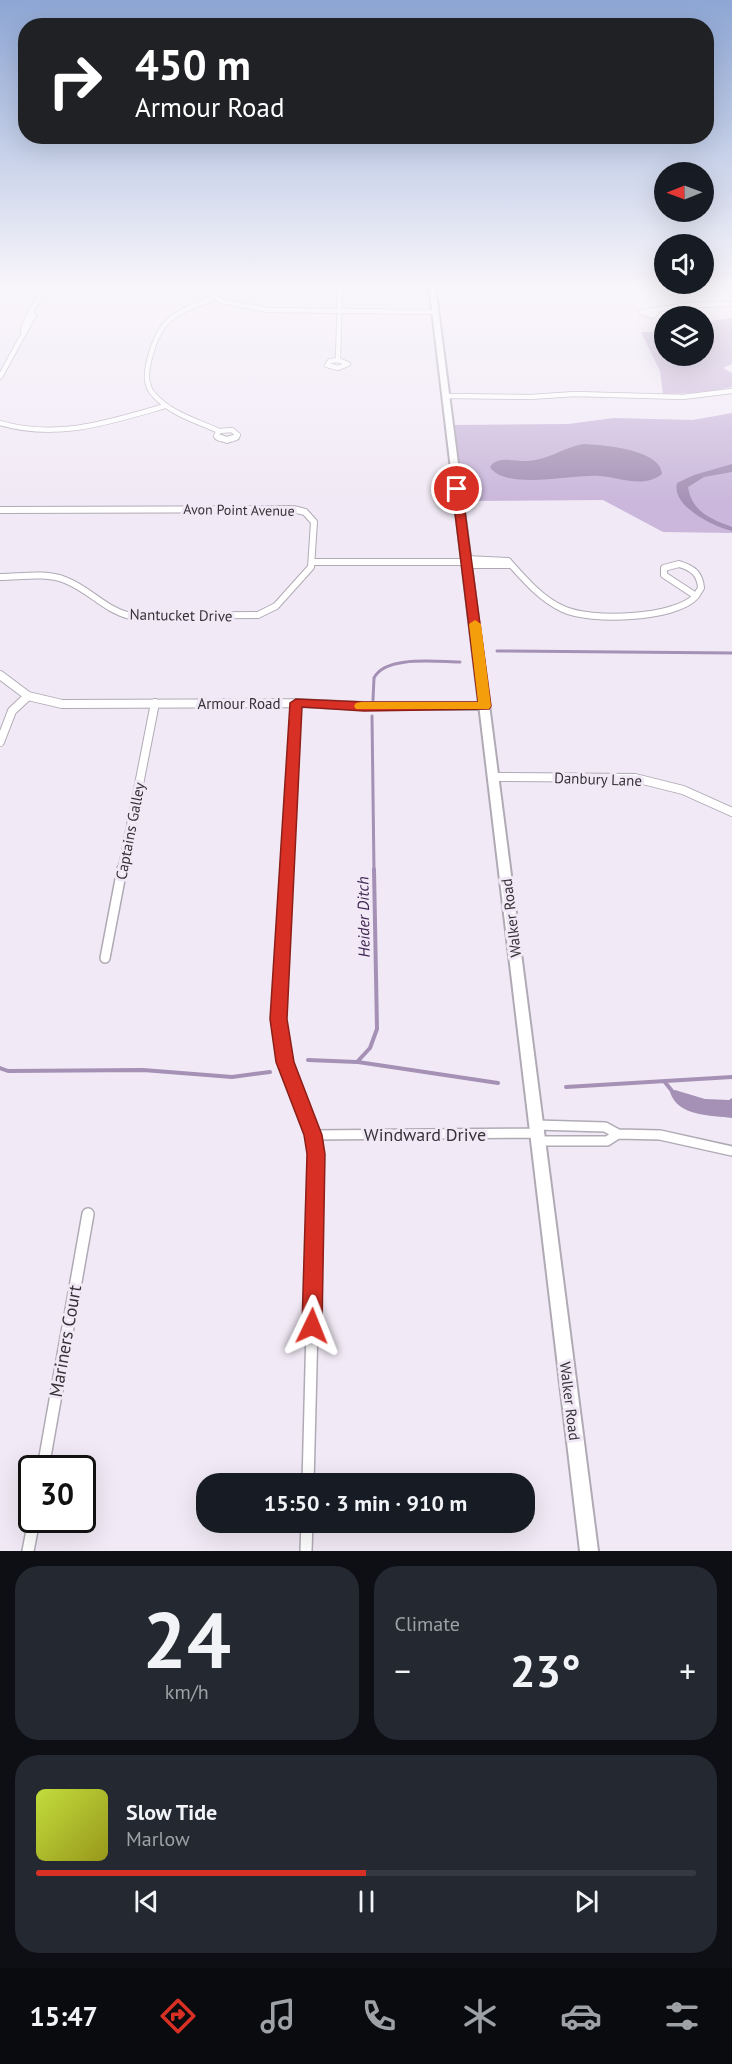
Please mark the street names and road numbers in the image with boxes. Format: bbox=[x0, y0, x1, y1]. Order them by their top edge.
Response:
street label: Avon Point Avenue bbox=[183, 500, 295, 520]
street label: Nantucket Drive bbox=[129, 605, 233, 625]
street label: Armour Road bbox=[197, 694, 281, 713]
street label: Danbury Lane bbox=[554, 768, 642, 790]
street label: Captains Galley bbox=[111, 781, 149, 881]
street label: Walker Road bbox=[497, 878, 525, 958]
street label: Windward Drive bbox=[364, 1123, 486, 1146]
street label: Mariners Court bbox=[44, 1283, 86, 1399]
street label: Walker Road bbox=[556, 1361, 584, 1441]

